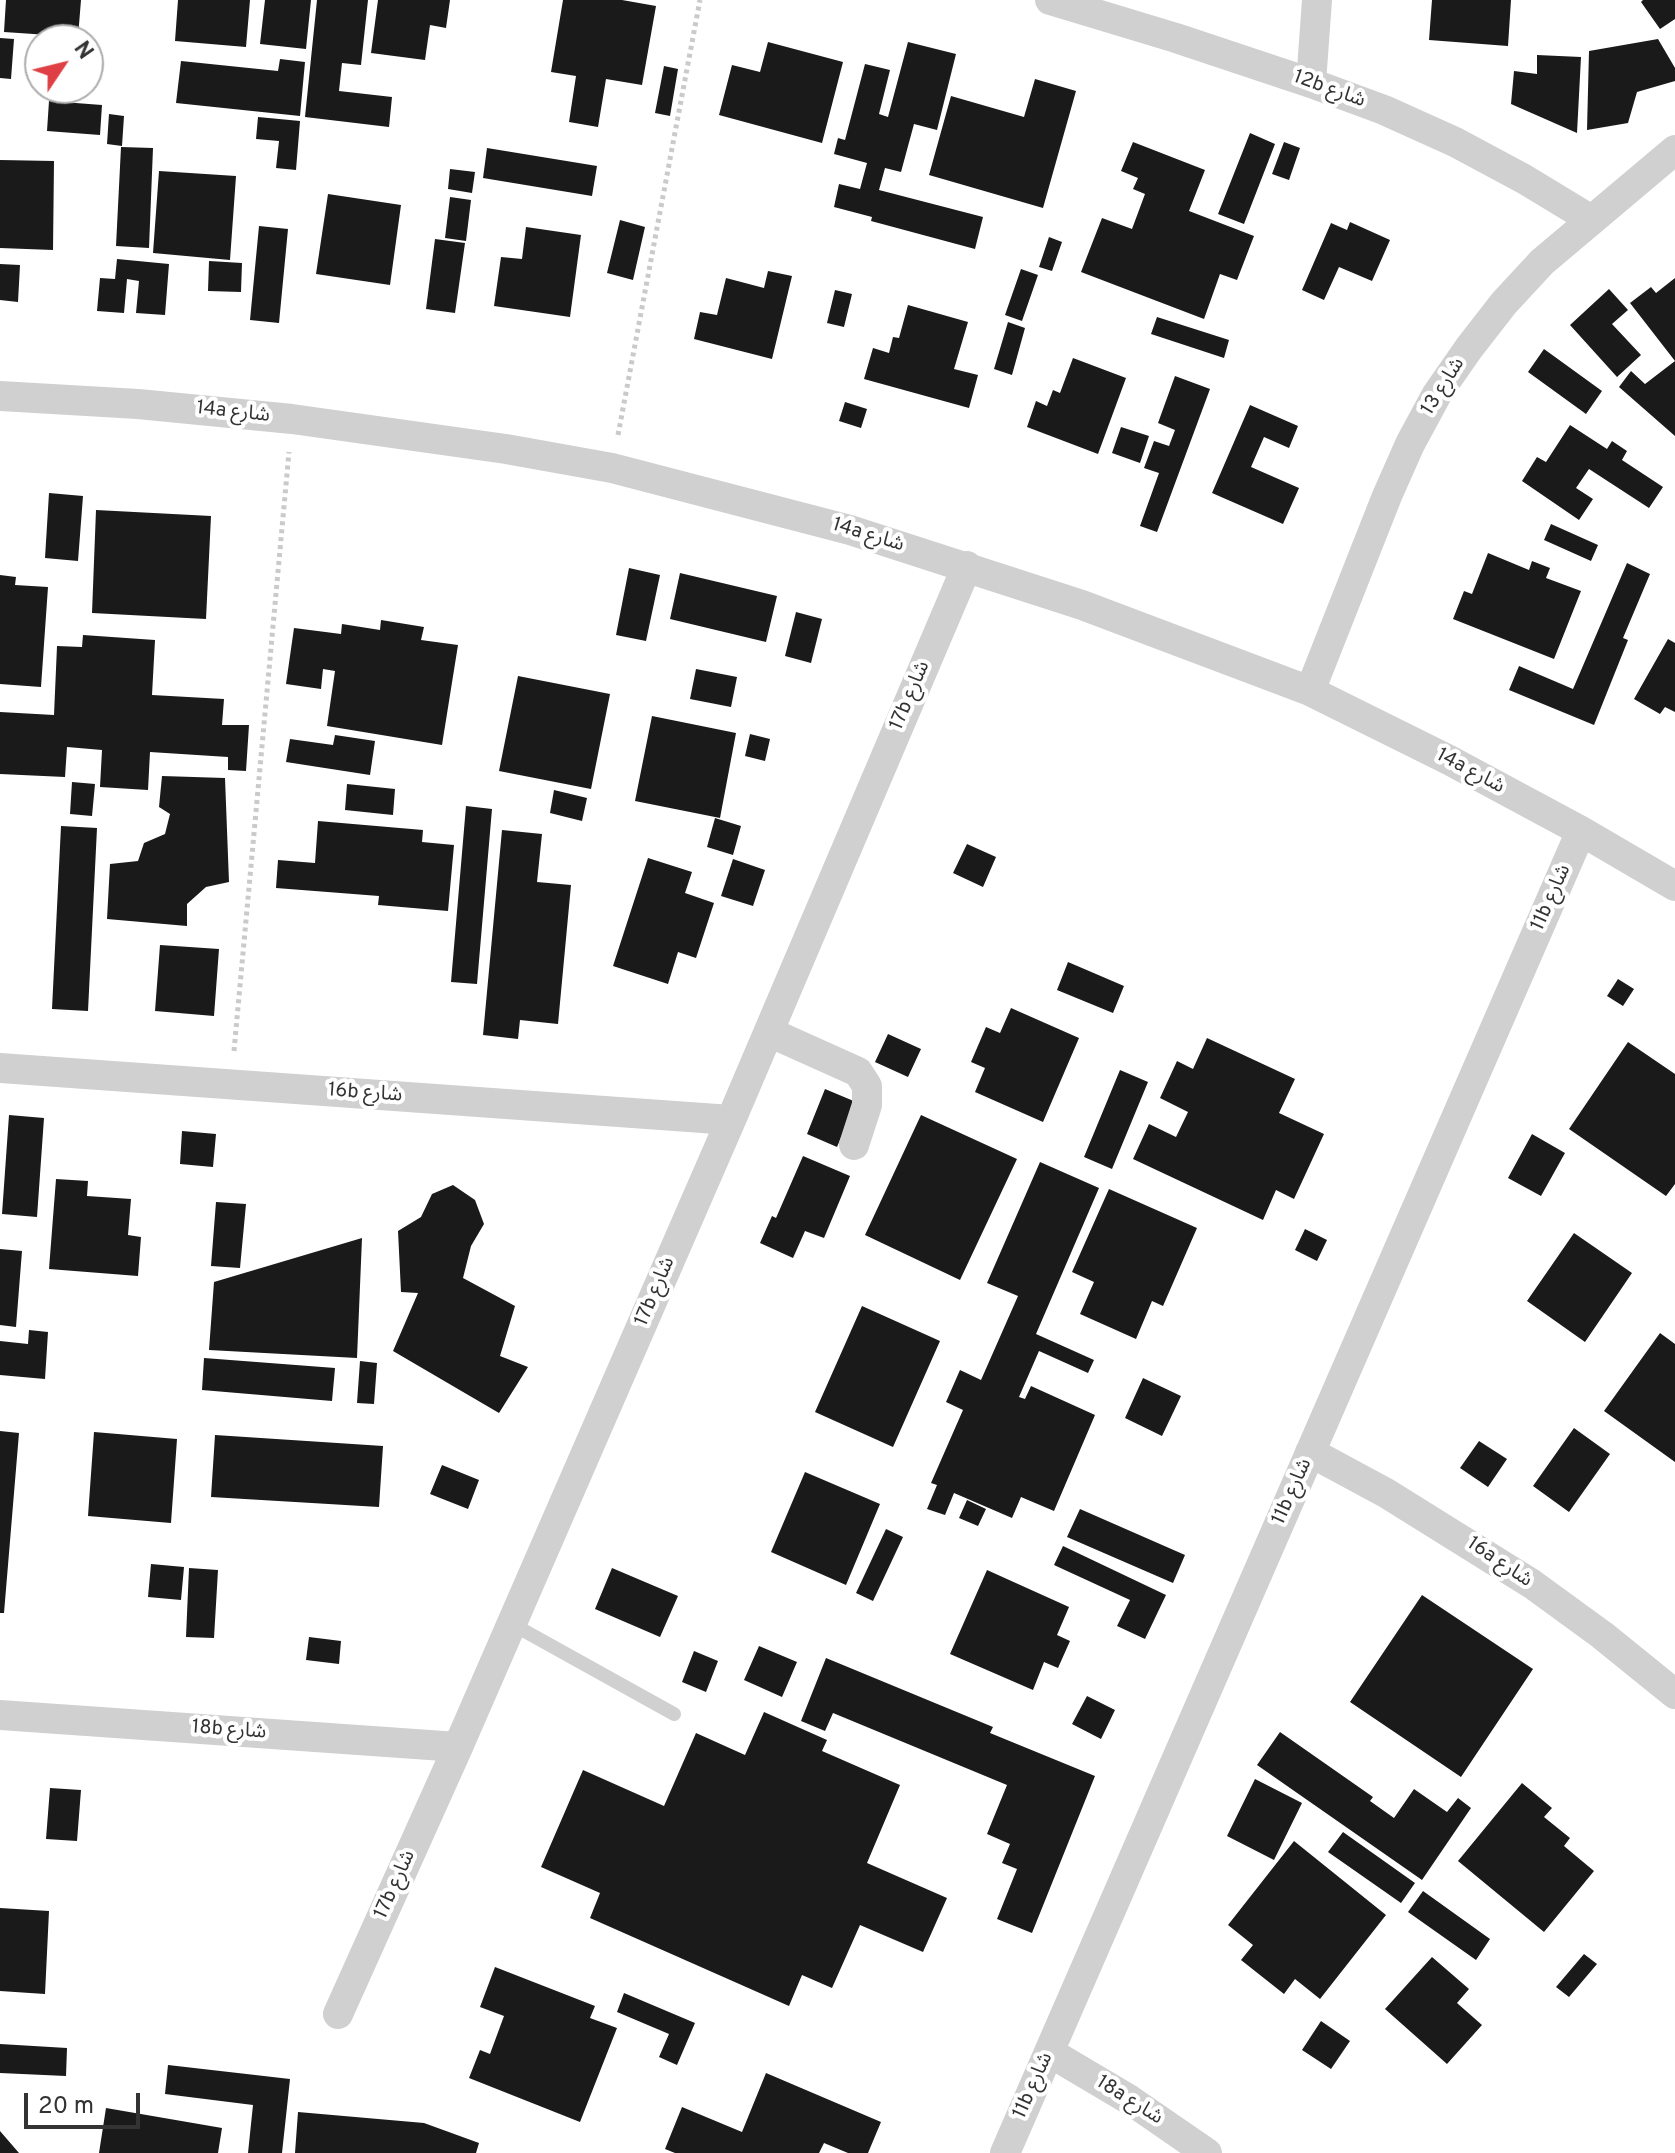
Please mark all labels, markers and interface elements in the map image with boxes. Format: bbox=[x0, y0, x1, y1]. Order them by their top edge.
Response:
north arrow bbox=[24, 24, 104, 104]
text: N bbox=[67, 37, 98, 65]
street label: 12b شارع bbox=[1290, 66, 1368, 114]
street label: شارع 13 bbox=[1417, 354, 1471, 420]
street label: 14a شارع bbox=[195, 397, 271, 429]
street label: 14a شارع bbox=[829, 514, 907, 558]
street label: 17b شارع bbox=[886, 658, 936, 734]
street label: 14a شارع bbox=[1432, 744, 1508, 800]
street label: 11b شارع bbox=[1527, 861, 1577, 935]
street label: 16b شارع bbox=[327, 1079, 403, 1109]
street label: 17b شارع bbox=[631, 1254, 681, 1330]
street label: 11b شارع bbox=[1268, 1455, 1318, 1529]
street label: 16a شارع bbox=[1462, 1532, 1536, 1594]
street label: 18b شارع bbox=[191, 1716, 267, 1746]
street label: 17b شارع bbox=[370, 1847, 422, 1923]
street label: 11b شارع bbox=[1009, 2049, 1059, 2123]
street label: 18a شارع bbox=[1091, 2071, 1167, 2131]
scale bar bbox=[28, 2077, 144, 2127]
text: 20 m bbox=[38, 2092, 94, 2122]

